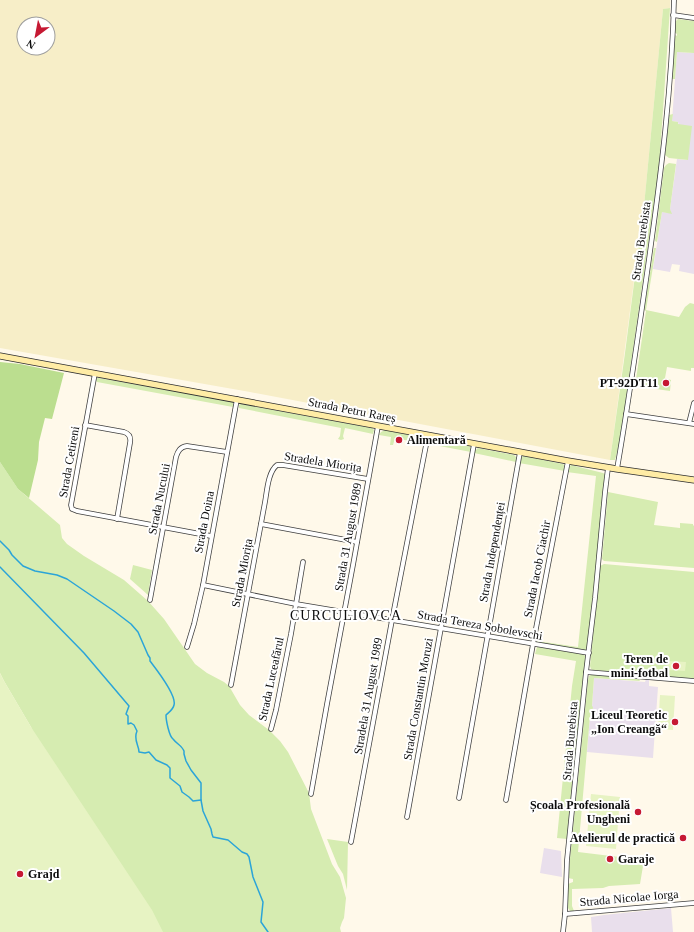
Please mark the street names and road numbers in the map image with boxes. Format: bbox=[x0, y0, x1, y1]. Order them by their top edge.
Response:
street label: Strada Burebista bbox=[629, 200, 654, 281]
street label: Strada Petru Rareș bbox=[307, 395, 397, 425]
street label: Strada Cetireni bbox=[56, 425, 82, 499]
street label: Stradela Miorița bbox=[283, 449, 363, 475]
street label: Strada Nucului bbox=[145, 462, 173, 536]
street label: Strada 31 August 1989 bbox=[332, 482, 364, 592]
street label: Strada Doina bbox=[191, 489, 217, 554]
street label: Strada Independenței bbox=[476, 500, 508, 603]
street label: Strada Iacob Ciachir bbox=[521, 519, 553, 619]
street label: Strada Miorița bbox=[228, 537, 256, 609]
street label: Strada Tereza Sobolevschi bbox=[416, 607, 544, 643]
street label: Strada Luceafărul bbox=[255, 635, 287, 722]
street label: Strada Constantin Moruzi bbox=[400, 636, 436, 761]
street label: Stradela 31 August 1989 bbox=[351, 637, 385, 755]
street label: Strada Burebista bbox=[560, 700, 581, 781]
street label: Strada Nicolae Iorga bbox=[579, 887, 680, 909]

